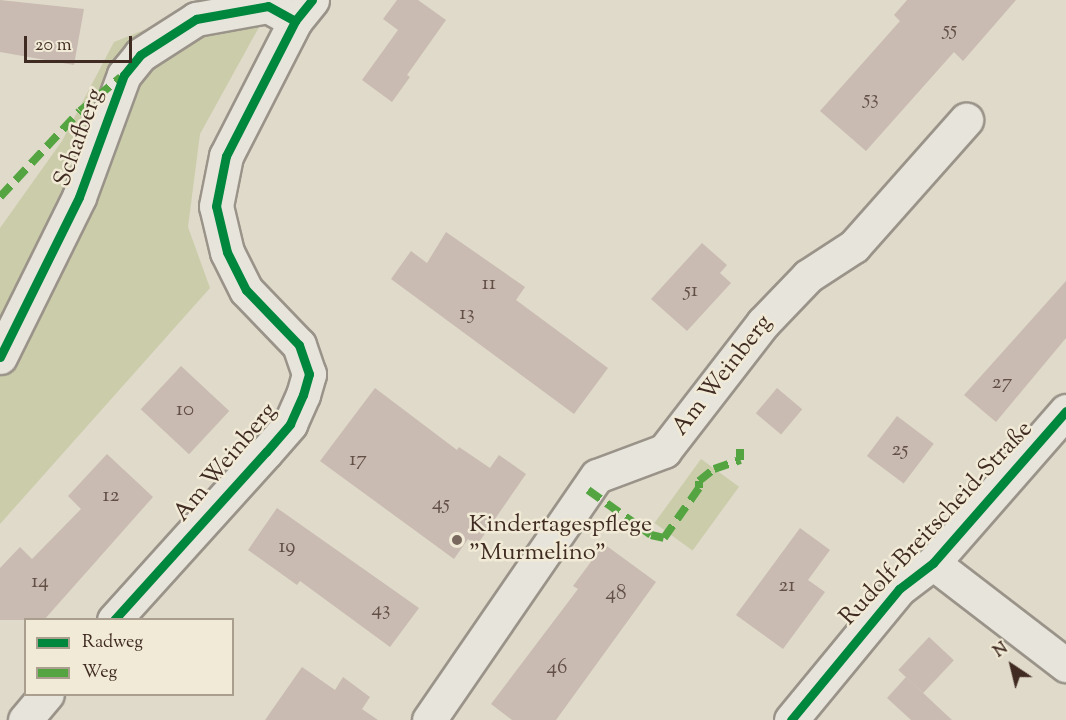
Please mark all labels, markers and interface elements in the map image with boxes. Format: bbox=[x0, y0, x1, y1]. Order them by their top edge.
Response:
house number: 55 bbox=[943, 17, 957, 43]
scale bar bbox=[27, 24, 135, 62]
text: 20 m bbox=[35, 33, 72, 59]
street label: Schafberg bbox=[49, 85, 111, 191]
house number: 53 bbox=[863, 86, 879, 112]
house number: 11 bbox=[482, 271, 496, 297]
house number: 51 bbox=[684, 278, 698, 304]
house number: 13 bbox=[459, 301, 475, 327]
street label: Am Weinberg bbox=[667, 310, 779, 442]
house number: 27 bbox=[992, 370, 1012, 396]
house number: 10 bbox=[176, 397, 194, 423]
street label: Am Weinberg bbox=[168, 398, 284, 528]
street label: Rudolf-Breitscheid-Straße bbox=[835, 416, 1039, 632]
house number: 25 bbox=[891, 437, 909, 463]
house number: 17 bbox=[349, 447, 367, 473]
house number: 12 bbox=[103, 483, 119, 509]
house number: 45 bbox=[432, 491, 450, 517]
place label: Kindertagespflege "Murmelino" bbox=[469, 512, 652, 568]
marker: Kindertagespflege "Murmelino" bbox=[450, 533, 464, 547]
house number: 19 bbox=[278, 534, 296, 560]
house number: 14 bbox=[31, 569, 49, 595]
house number: 21 bbox=[779, 573, 795, 599]
house number: 48 bbox=[605, 581, 627, 607]
house number: 43 bbox=[371, 597, 391, 623]
legend bbox=[24, 618, 234, 696]
text: Radweg bbox=[82, 630, 143, 656]
north arrow bbox=[982, 636, 1042, 696]
text: N bbox=[990, 638, 1013, 664]
house number: 46 bbox=[547, 655, 567, 681]
text: Weg bbox=[82, 660, 117, 686]

